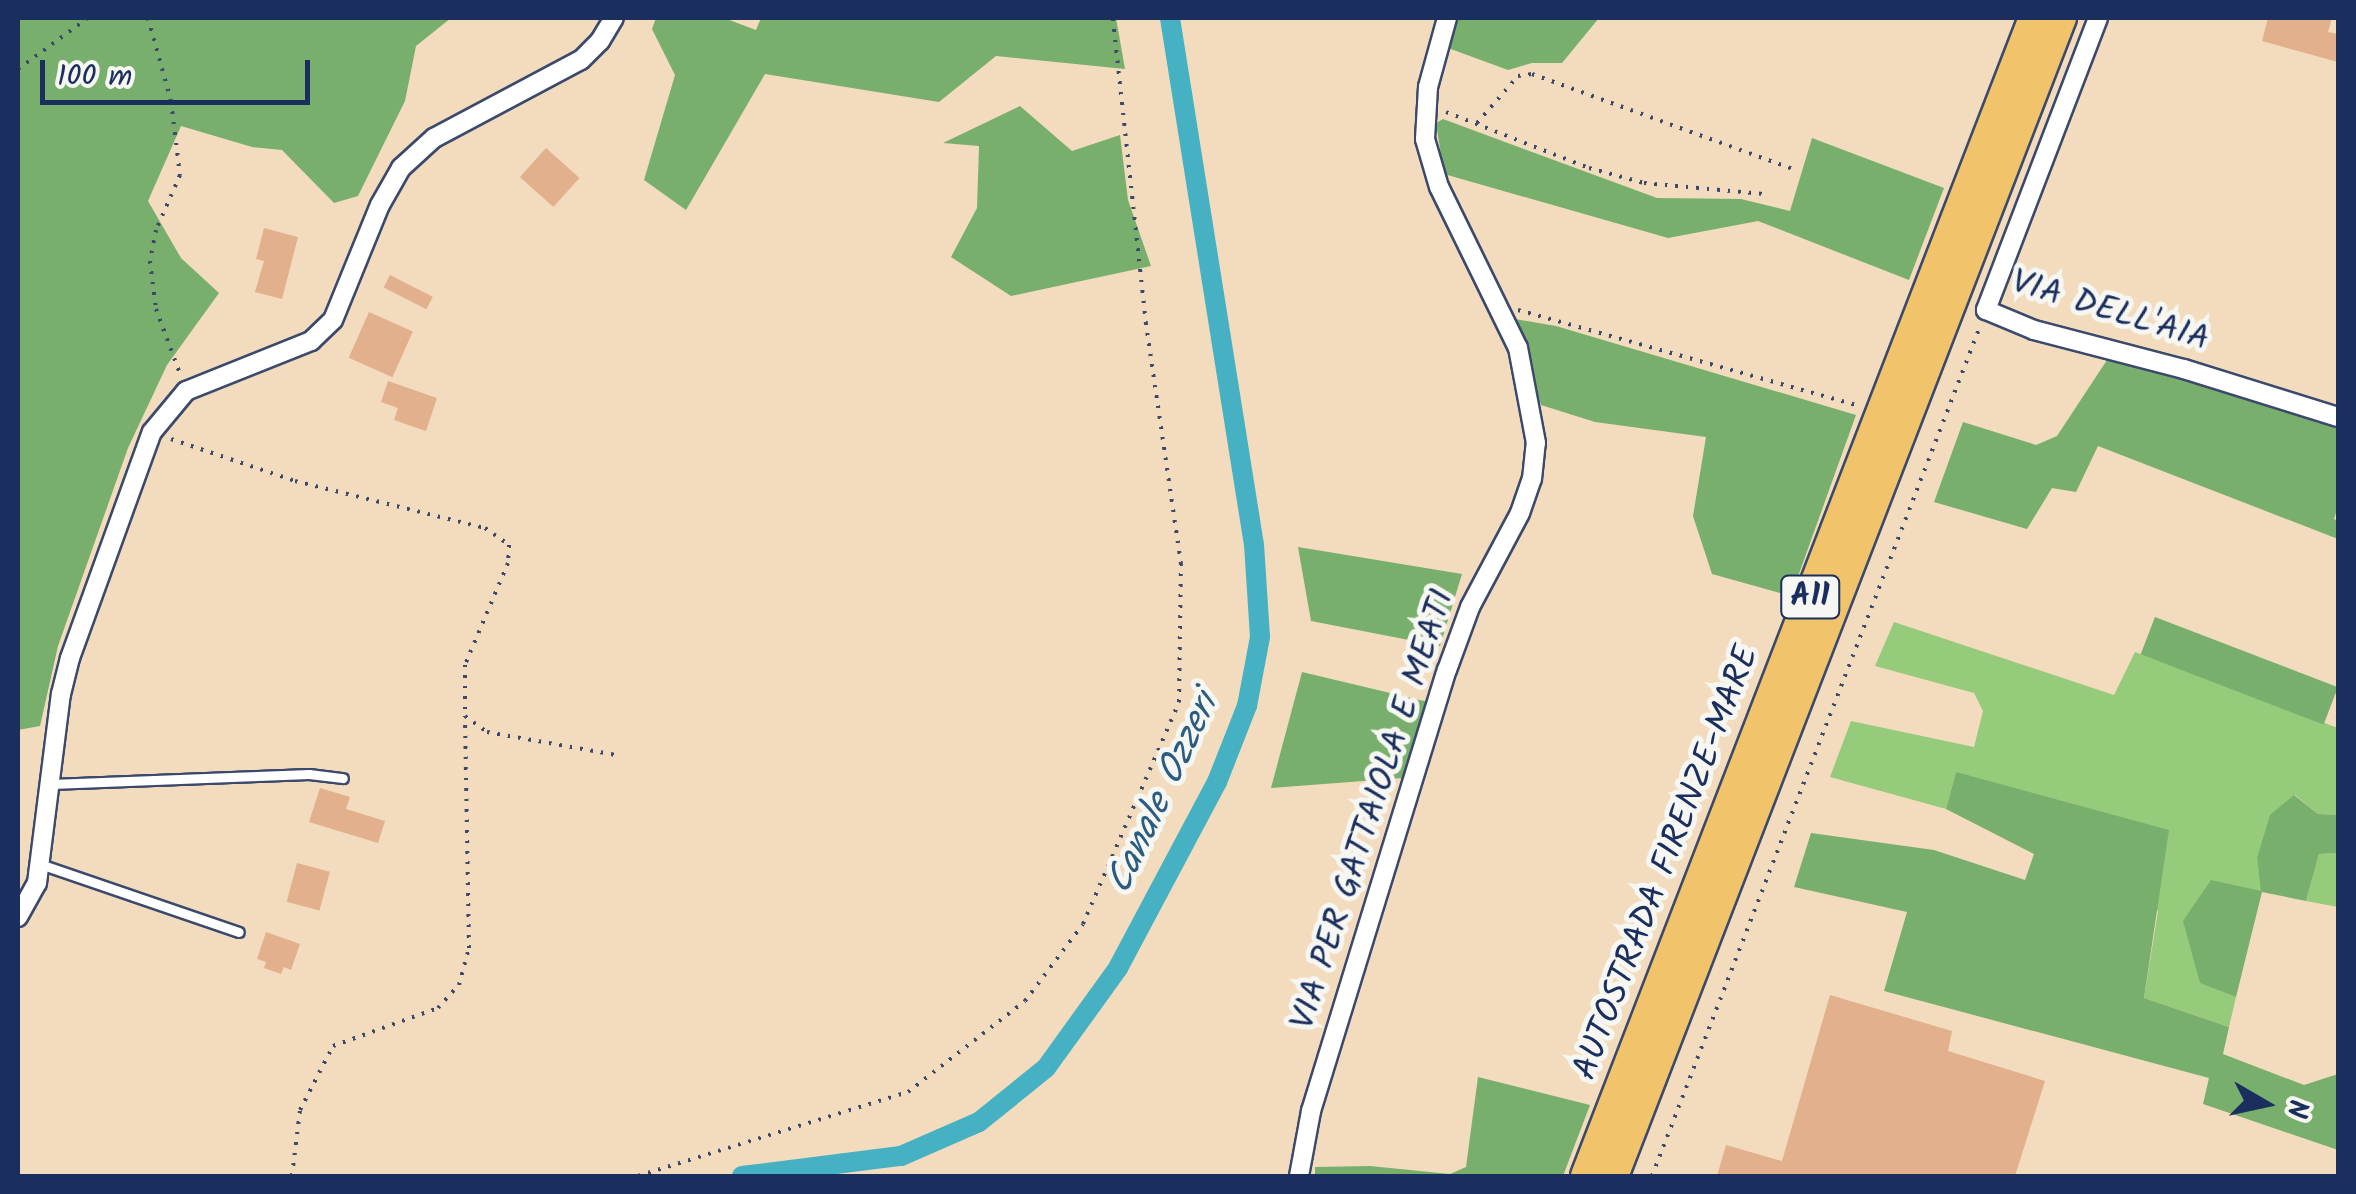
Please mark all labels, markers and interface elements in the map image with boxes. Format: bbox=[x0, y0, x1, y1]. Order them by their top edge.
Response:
scale bar bbox=[45, 40, 315, 102]
text: 100 m bbox=[57, 53, 132, 101]
street label: VIA DELL'AIA bbox=[2006, 262, 2214, 362]
road number: A11 bbox=[1780, 570, 1840, 624]
street label: VIA PER GATTAIOLA E MEATI bbox=[1283, 585, 1465, 1035]
street label: AUTOSTRADA FIRENZE-MARE bbox=[1565, 640, 1769, 1086]
water label: Canale Ozzeri bbox=[1098, 687, 1230, 901]
north arrow bbox=[2216, 1054, 2316, 1154]
text: N bbox=[2273, 1097, 2320, 1121]

